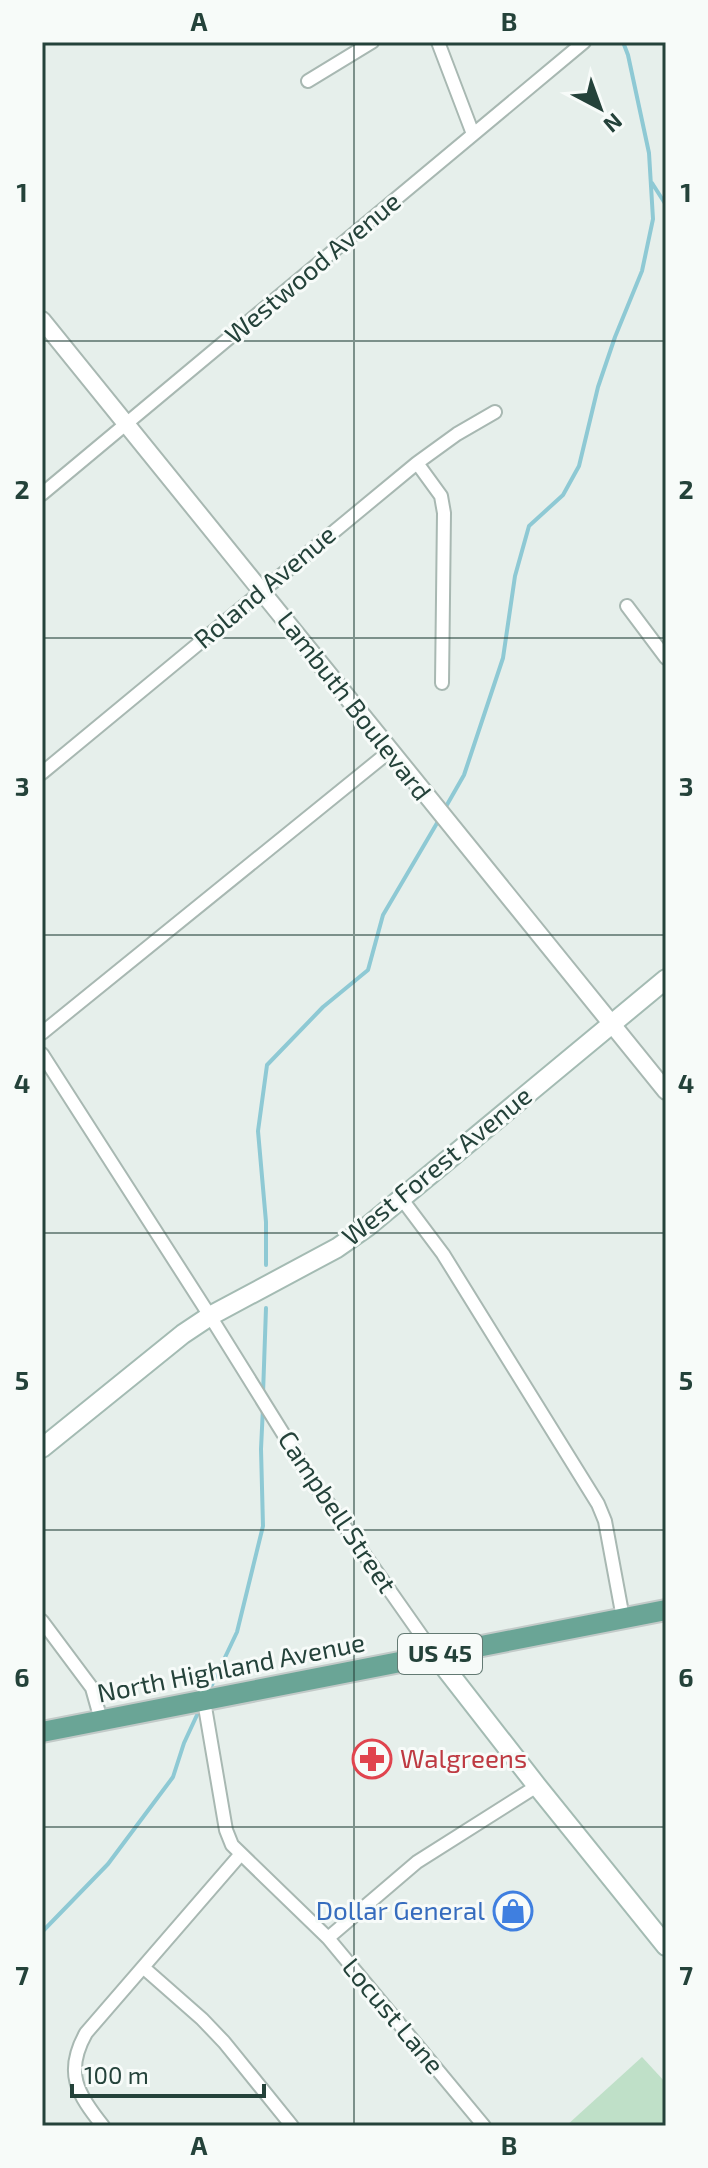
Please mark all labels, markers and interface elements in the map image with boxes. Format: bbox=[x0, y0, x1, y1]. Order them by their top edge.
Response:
text: A bbox=[191, 5, 208, 36]
text: B bbox=[501, 5, 517, 36]
north arrow bbox=[560, 68, 640, 148]
text: N bbox=[599, 109, 628, 139]
text: 1 bbox=[16, 176, 28, 207]
text: 1 bbox=[680, 176, 692, 207]
street label: Westwood Avenue bbox=[218, 184, 406, 349]
text: 2 bbox=[14, 473, 30, 504]
text: 2 bbox=[678, 473, 694, 504]
street label: Roland Avenue bbox=[187, 518, 341, 654]
street label: Lambuth Boulevard bbox=[272, 604, 439, 806]
text: 3 bbox=[15, 770, 29, 801]
text: 3 bbox=[679, 770, 693, 801]
text: 4 bbox=[14, 1067, 30, 1098]
text: 4 bbox=[678, 1067, 694, 1098]
street label: West Forest Avenue bbox=[335, 1079, 537, 1251]
text: 5 bbox=[15, 1364, 29, 1395]
text: 5 bbox=[679, 1364, 693, 1395]
street label: Campbell Street bbox=[273, 1424, 404, 1598]
street label: North Highland Avenue bbox=[94, 1625, 367, 1708]
road number: US 45 bbox=[398, 1634, 482, 1674]
text: 6 bbox=[14, 1661, 30, 1692]
text: 6 bbox=[678, 1661, 694, 1692]
pharmacy icon: Walgreens bbox=[351, 1738, 393, 1780]
place label: Walgreens bbox=[400, 1742, 527, 1773]
shop icon: Dollar General bbox=[492, 1890, 534, 1932]
place label: Dollar General bbox=[316, 1894, 485, 1925]
street label: Locust Lane bbox=[337, 1951, 451, 2079]
text: 7 bbox=[15, 1959, 29, 1990]
text: 7 bbox=[679, 1959, 693, 1990]
scale bar bbox=[72, 2048, 264, 2098]
text: 100 m bbox=[84, 2060, 149, 2089]
text: A bbox=[191, 2129, 208, 2160]
text: B bbox=[501, 2129, 517, 2160]

